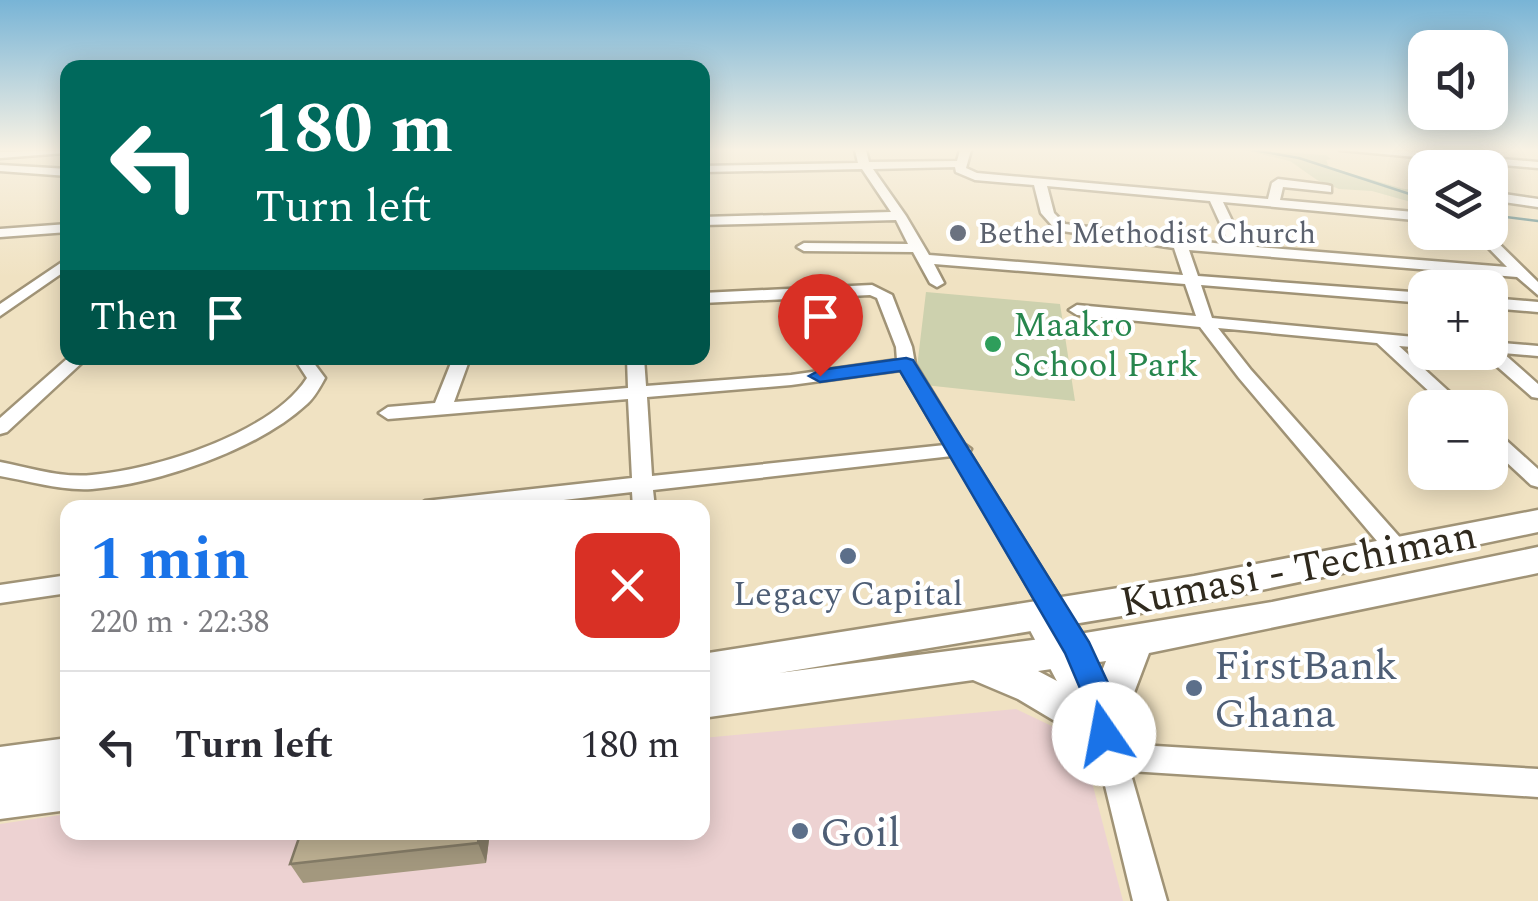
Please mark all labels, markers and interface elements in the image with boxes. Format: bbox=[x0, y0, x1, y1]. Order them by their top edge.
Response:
map controls bbox=[1408, 30, 1508, 490]
button: sound bbox=[1408, 30, 1508, 130]
text: 180 m bbox=[255, 77, 453, 183]
icon: left bbox=[90, 100, 220, 230]
button: layers bbox=[1408, 150, 1508, 250]
text: Turn left bbox=[255, 173, 432, 242]
place label: Bethel Methodist Church bbox=[978, 211, 1316, 257]
marker: Bethel Methodist Church bbox=[947, 222, 969, 244]
button: + bbox=[1408, 270, 1508, 370]
pin bbox=[778, 274, 863, 377]
text: Then bbox=[90, 289, 178, 347]
icon: arrive bbox=[793, 289, 848, 344]
icon: arrive bbox=[198, 290, 253, 345]
place label: Maakro School Park bbox=[1013, 299, 1199, 392]
marker: Maakro School Park bbox=[982, 333, 1004, 355]
button: − bbox=[1408, 390, 1508, 490]
street label: Kumasi - Techiman bbox=[1115, 504, 1482, 635]
text: 1 min bbox=[90, 514, 250, 606]
button: close bbox=[575, 533, 680, 638]
marker: Legacy Capital bbox=[837, 545, 859, 567]
place label: Legacy Capital bbox=[733, 568, 963, 621]
text: 220 m · 22:38 bbox=[90, 598, 270, 647]
place label: FirstBank Ghana bbox=[1214, 635, 1398, 746]
marker: FirstBank Ghana bbox=[1183, 677, 1205, 699]
position arrow bbox=[1052, 682, 1156, 786]
text: Turn left bbox=[175, 717, 333, 775]
text: 180 m bbox=[581, 717, 680, 775]
icon: left bbox=[90, 719, 145, 774]
place label: Goil bbox=[820, 802, 900, 865]
marker: Goil bbox=[789, 820, 811, 842]

